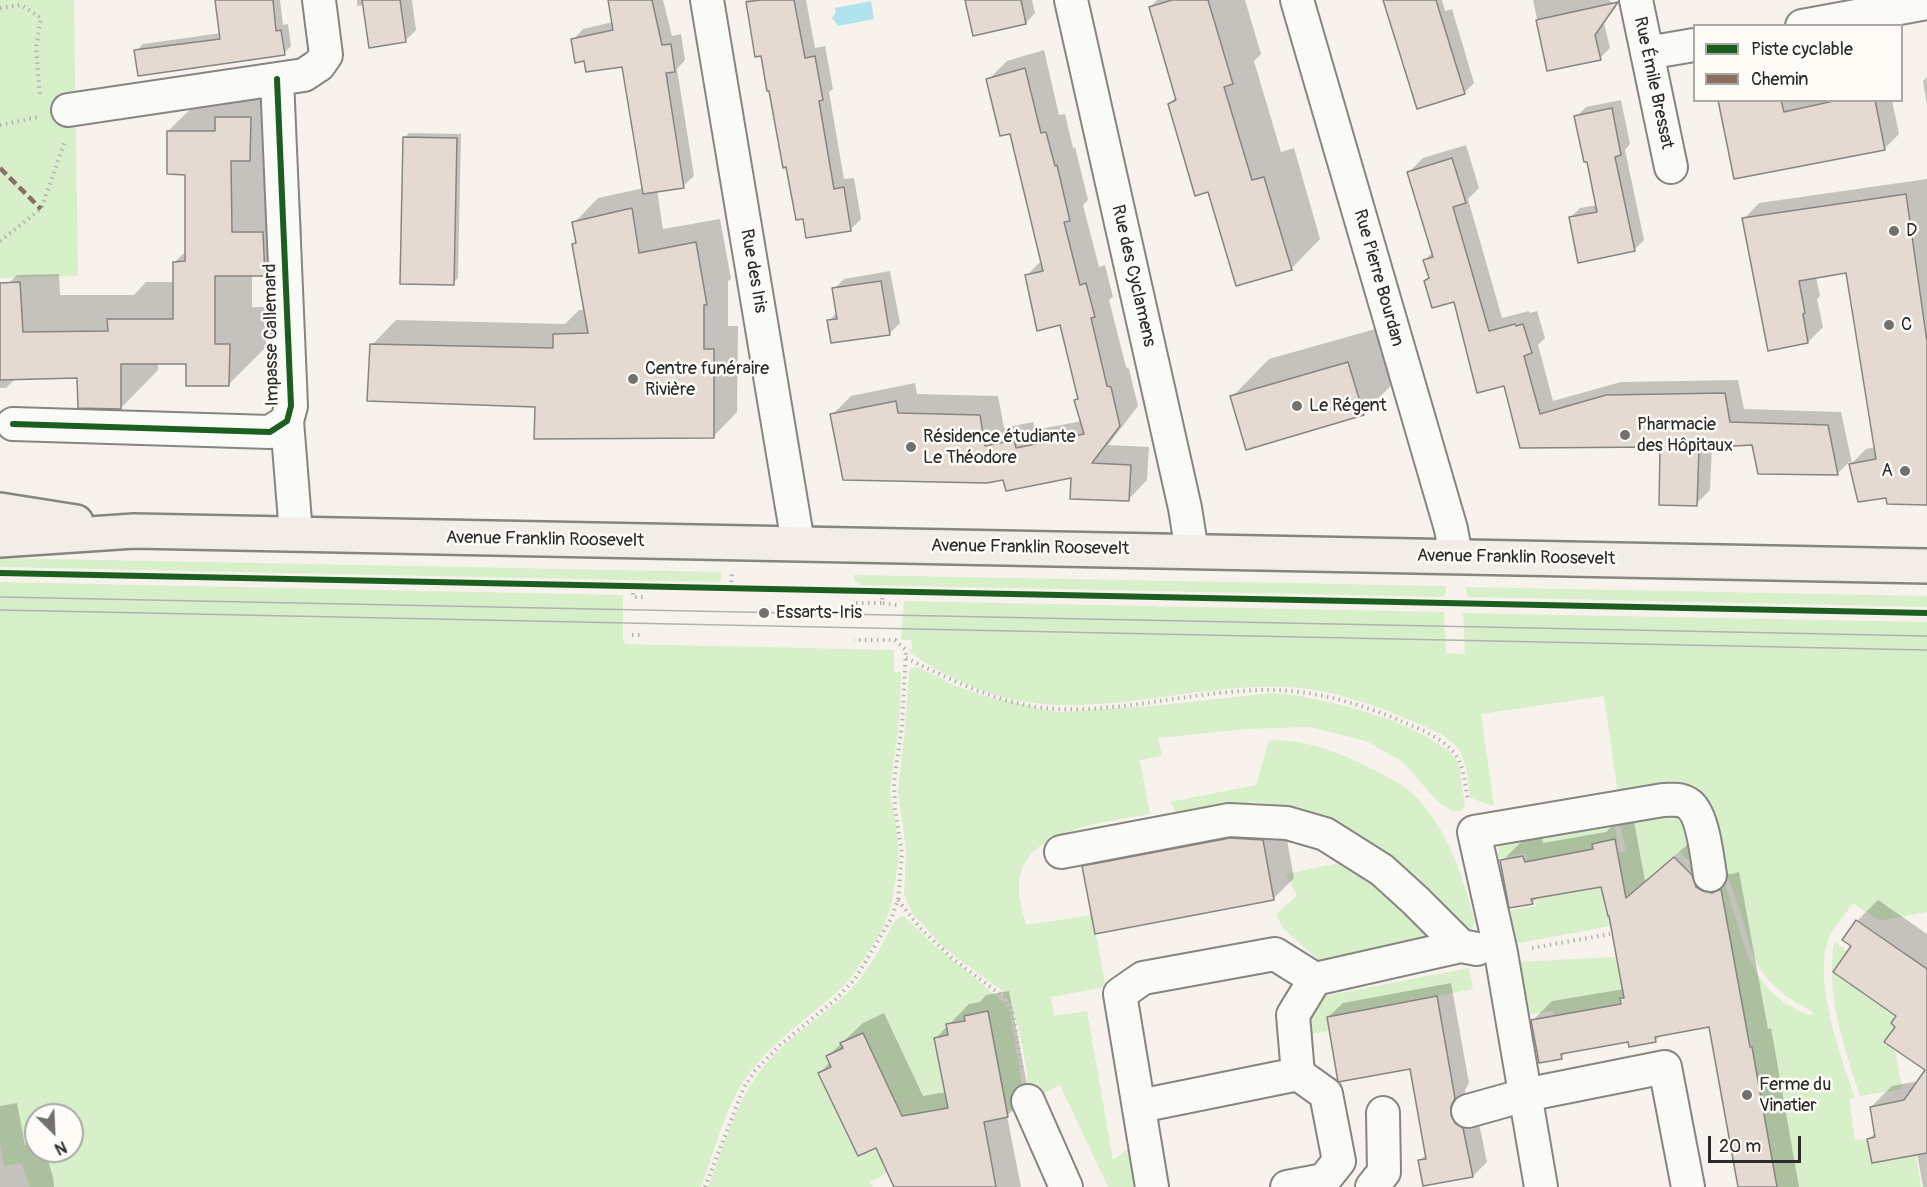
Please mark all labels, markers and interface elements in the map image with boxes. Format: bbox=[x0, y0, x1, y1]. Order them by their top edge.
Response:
street label: Rue Émile Bressat bbox=[1628, 15, 1678, 151]
legend bbox=[1693, 24, 1903, 102]
text: Piste cyclable bbox=[1751, 38, 1853, 61]
text: Chemin bbox=[1751, 68, 1808, 91]
street label: Rue des Cyclamens bbox=[1106, 203, 1160, 349]
street label: Rue Pierre Bourdan bbox=[1348, 207, 1408, 349]
place label: D bbox=[1906, 220, 1917, 242]
marker: D bbox=[1887, 224, 1901, 238]
street label: Rue des Iris bbox=[735, 227, 771, 315]
street label: Impasse Callemard bbox=[260, 263, 284, 407]
place label: C bbox=[1901, 314, 1912, 336]
marker: C bbox=[1882, 318, 1896, 332]
place label: Centre funéraire Rivière bbox=[645, 358, 769, 400]
marker: Centre funéraire Rivière bbox=[626, 372, 640, 386]
place label: Le Régent bbox=[1309, 395, 1387, 417]
marker: Le Régent bbox=[1290, 399, 1304, 413]
place label: Pharmacie des Hôpitaux bbox=[1637, 414, 1733, 456]
place label: Résidence étudiante Le Théodore bbox=[923, 426, 1076, 468]
marker: Pharmacie des Hôpitaux bbox=[1618, 428, 1632, 442]
marker: Résidence étudiante Le Théodore bbox=[904, 440, 918, 454]
place label: A bbox=[1881, 460, 1893, 482]
marker: A bbox=[1898, 464, 1912, 478]
street label: Avenue Franklin Roosevelt bbox=[446, 527, 644, 553]
street label: Avenue Franklin Roosevelt bbox=[931, 535, 1129, 561]
street label: Avenue Franklin Roosevelt bbox=[1417, 545, 1615, 571]
place label: Essarts-Iris bbox=[776, 602, 862, 624]
marker: Essarts-Iris bbox=[757, 606, 771, 620]
place label: Ferme du Vinatier bbox=[1759, 1074, 1831, 1116]
marker: Ferme du Vinatier bbox=[1740, 1088, 1754, 1102]
north arrow bbox=[24, 1103, 84, 1163]
scale bar bbox=[1711, 1124, 1804, 1162]
text: 20 m bbox=[1719, 1135, 1761, 1158]
text: N bbox=[52, 1136, 70, 1159]

